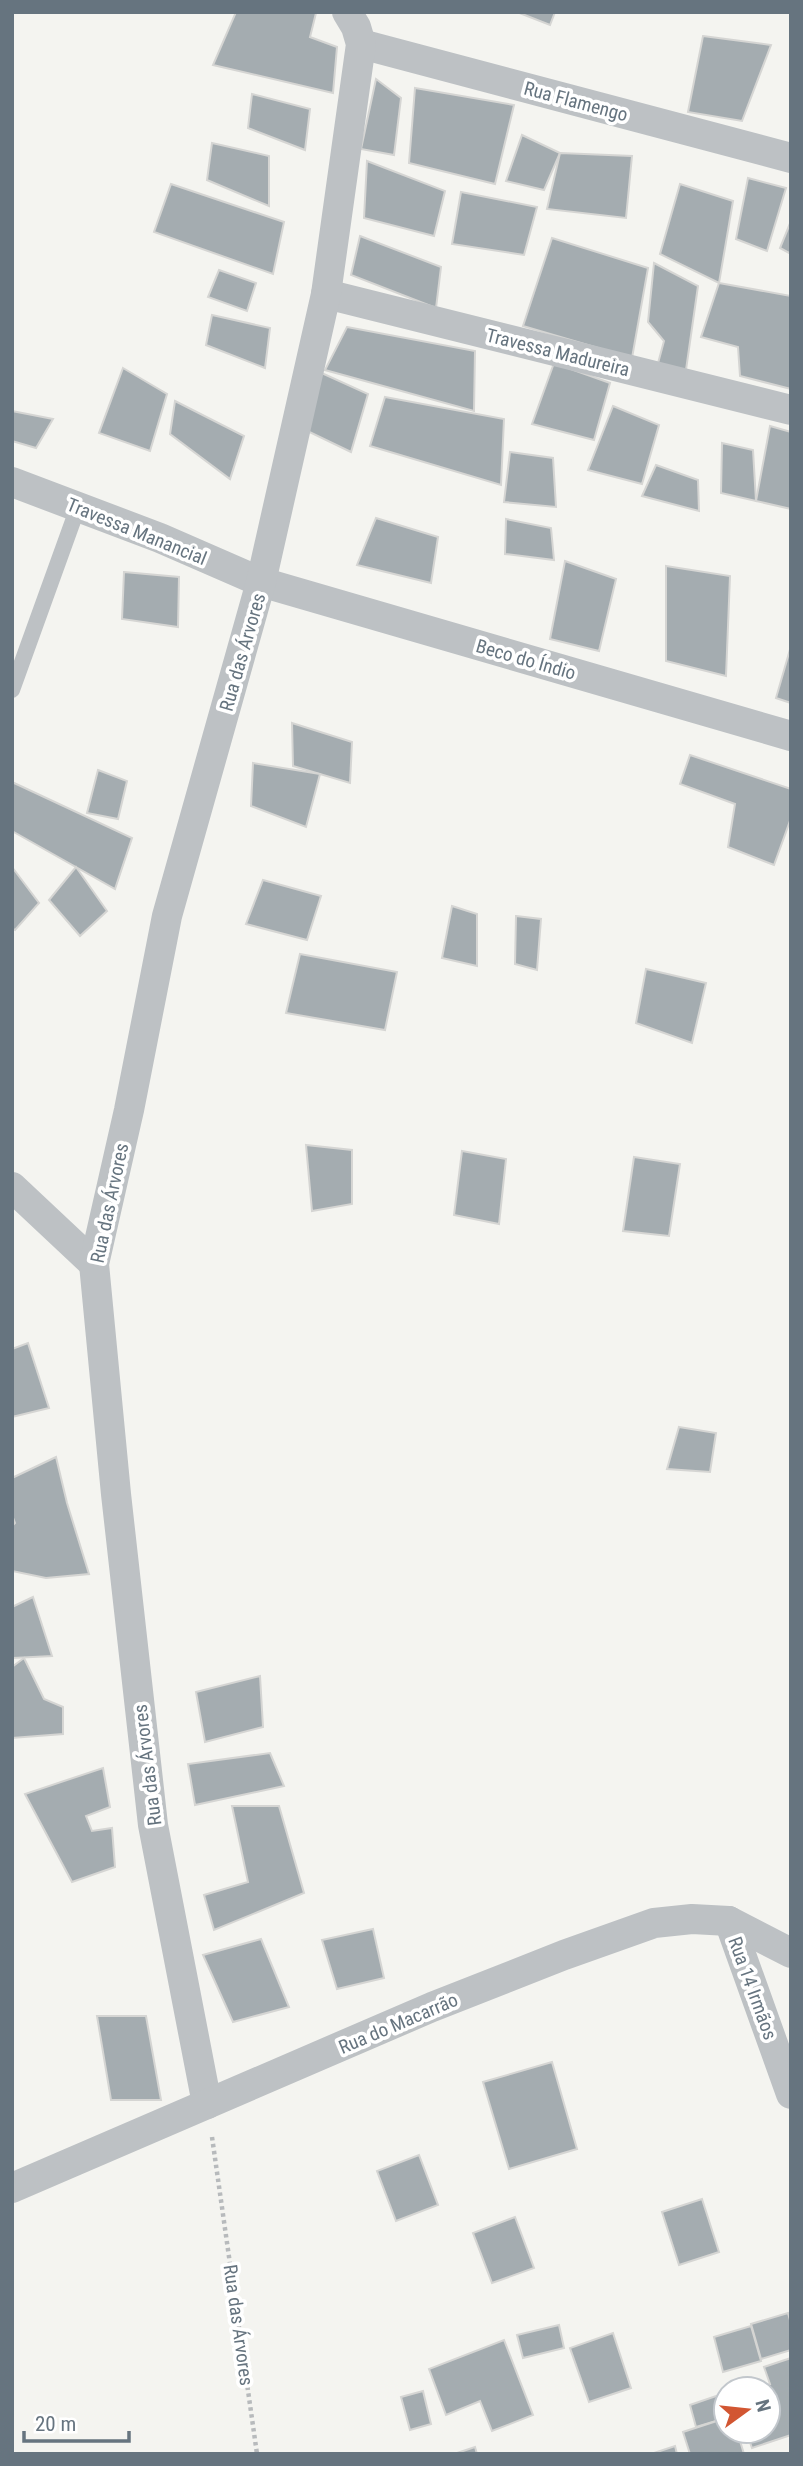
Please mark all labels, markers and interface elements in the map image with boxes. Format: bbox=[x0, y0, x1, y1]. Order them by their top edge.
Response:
street label: Rua Flamengo bbox=[521, 77, 630, 126]
street label: Travessa Madureira bbox=[484, 324, 632, 381]
street label: Travessa Manancial bbox=[64, 493, 210, 570]
street label: Rua das Árvores bbox=[215, 590, 270, 714]
street label: Beco do Índio bbox=[473, 634, 578, 685]
street label: Rua das Árvores bbox=[86, 1141, 133, 1265]
street label: Rua das Árvores bbox=[129, 1703, 166, 1827]
street label: Rua 14 Irmãos bbox=[723, 1933, 782, 2043]
street label: Rua do Macarrão bbox=[335, 1988, 461, 2059]
street label: Rua das Árvores bbox=[219, 2263, 258, 2387]
north arrow bbox=[712, 2375, 782, 2445]
text: N bbox=[750, 2397, 776, 2414]
scale bar bbox=[24, 2400, 130, 2444]
text: 20 m bbox=[35, 2412, 76, 2436]

